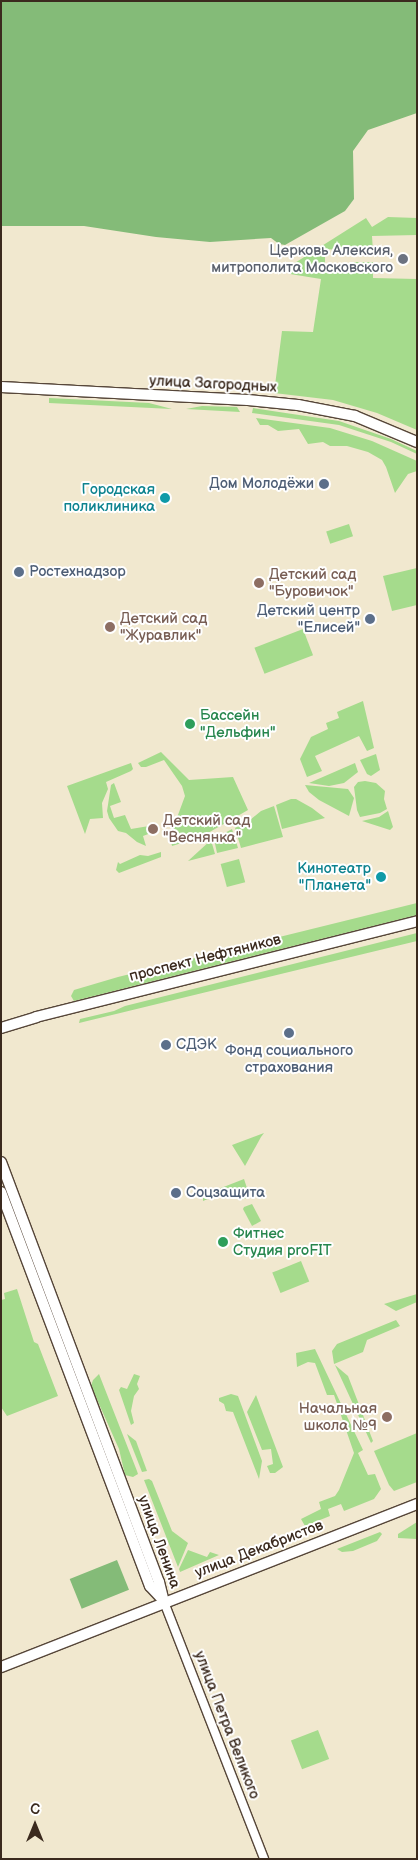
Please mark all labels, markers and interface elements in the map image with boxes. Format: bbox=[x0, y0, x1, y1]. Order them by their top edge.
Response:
place label: Церковь Алексия, митрополита Московского bbox=[211, 241, 393, 276]
marker: Церковь Алексия, митрополита Московского bbox=[397, 253, 409, 265]
street label: улица Загородных bbox=[149, 372, 277, 396]
place label: Дом Молодёжи bbox=[209, 475, 314, 493]
marker: Дом Молодёжи bbox=[318, 478, 330, 490]
place label: Городская поликлиника bbox=[63, 480, 155, 515]
marker: Городская поликлиника bbox=[159, 492, 171, 504]
place label: Ростехнадзор bbox=[29, 563, 126, 581]
place label: Детский сад "Буровичок" bbox=[269, 565, 356, 600]
marker: Ростехнадзор bbox=[13, 566, 25, 578]
marker: Детский сад "Буровичок" bbox=[253, 577, 265, 589]
place label: Детский центр "Елисей" bbox=[257, 601, 360, 636]
place label: Детский сад "Журавлик" bbox=[120, 609, 207, 644]
marker: Детский центр "Елисей" bbox=[364, 613, 376, 625]
marker: Детский сад "Журавлик" bbox=[104, 621, 116, 633]
place label: Бассейн "Дельфин" bbox=[200, 706, 276, 741]
marker: Бассейн "Дельфин" bbox=[184, 718, 196, 730]
place label: Детский сад "Веснянка" bbox=[163, 811, 250, 846]
marker: Детский сад "Веснянка" bbox=[147, 823, 159, 835]
place label: Кинотеатр "Планета" bbox=[297, 859, 371, 894]
marker: Кинотеатр "Планета" bbox=[375, 871, 387, 883]
street label: проспект Нефтяников bbox=[127, 930, 283, 986]
marker: Фонд социального страхования bbox=[283, 1027, 295, 1039]
place label: СДЭК bbox=[176, 1036, 217, 1054]
marker: СДЭК bbox=[160, 1039, 172, 1051]
place label: Фонд социального страхования bbox=[225, 1041, 353, 1076]
place label: Соцзащита bbox=[186, 1184, 265, 1202]
marker: Соцзащита bbox=[170, 1187, 182, 1199]
place label: Фитнес Студия proFIT bbox=[233, 1224, 332, 1259]
marker: Фитнес Студия proFIT bbox=[217, 1236, 229, 1248]
place label: Начальная школа №9 bbox=[299, 1399, 377, 1434]
marker: Начальная школа №9 bbox=[381, 1411, 393, 1423]
street label: улица Ленина bbox=[134, 1493, 184, 1591]
street label: улица Декабристов bbox=[192, 1516, 326, 1582]
street label: улица Петра Великого bbox=[190, 1648, 264, 1802]
north arrow bbox=[10, 1800, 60, 1850]
text: С bbox=[30, 1801, 40, 1818]

